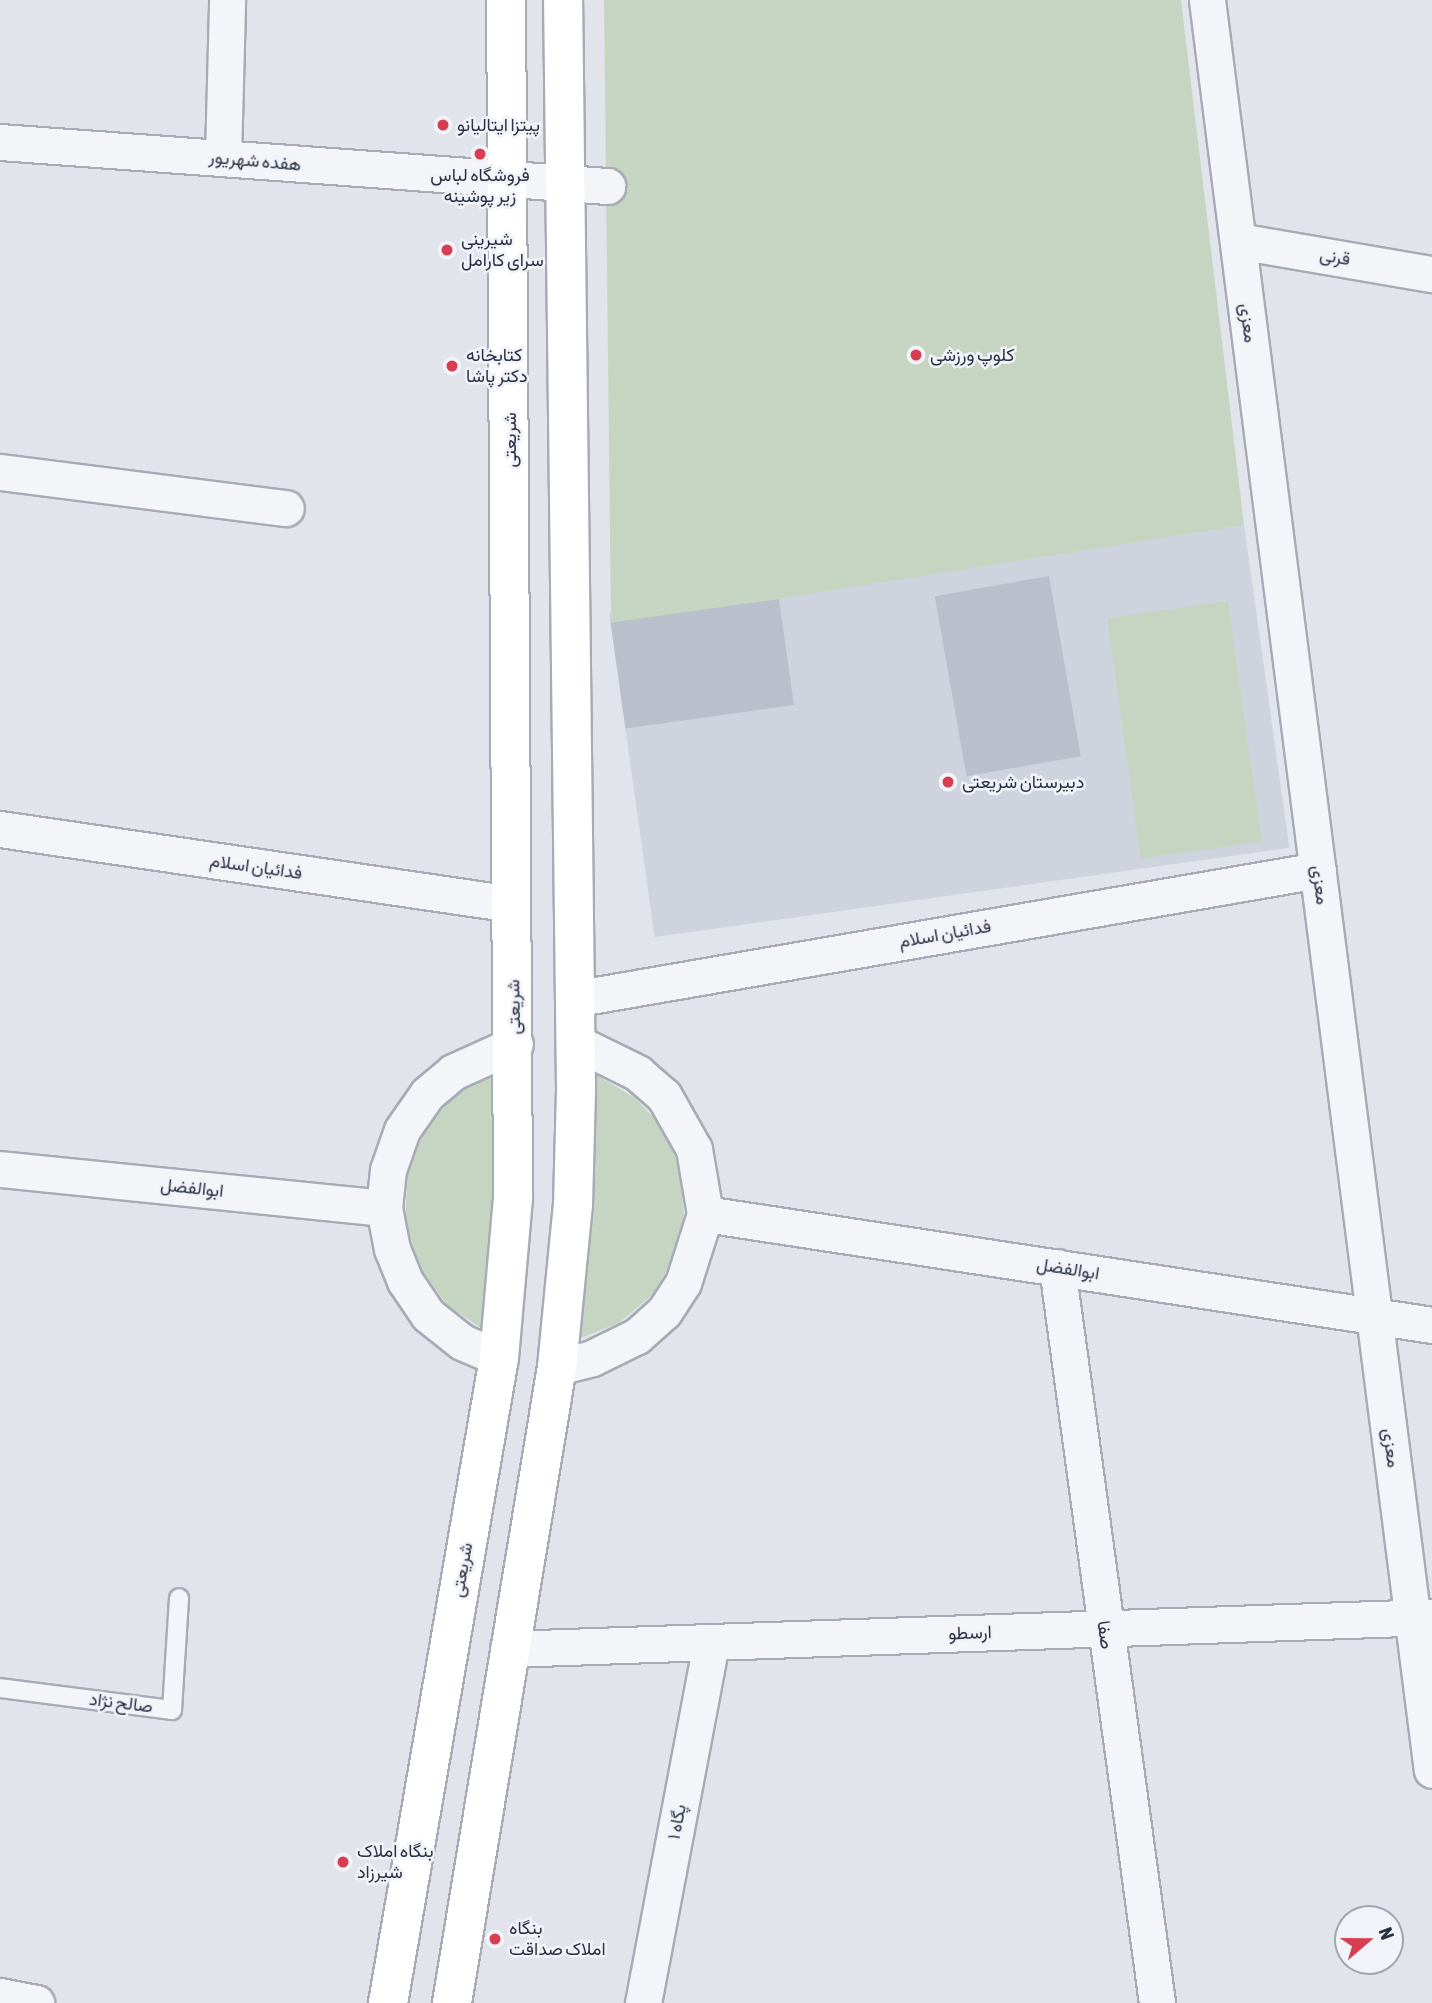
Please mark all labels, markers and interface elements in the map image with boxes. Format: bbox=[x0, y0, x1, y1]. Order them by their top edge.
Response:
place label: پیتزا ایتالیانو bbox=[457, 114, 540, 136]
marker: پیتزا ایتالیانو bbox=[435, 117, 451, 133]
street label: هفده شهریور bbox=[208, 146, 302, 176]
marker: فروشگاه لباس زیر پوشینه bbox=[472, 146, 488, 162]
place label: فروشگاه لباس زیر پوشینه bbox=[430, 165, 530, 208]
place label: شیرینی سرای کارامل bbox=[461, 229, 544, 272]
marker: شیرینی سرای کارامل bbox=[439, 242, 455, 258]
street label: قرنی bbox=[1318, 244, 1352, 270]
street label: معزی bbox=[1235, 302, 1261, 344]
place label: کلوپ ورزشی bbox=[930, 344, 1014, 366]
place label: کتابخانه دکتر پاشا bbox=[466, 345, 527, 388]
marker: کلوپ ورزشی bbox=[908, 347, 924, 363]
marker: کتابخانه دکتر پاشا bbox=[444, 358, 460, 374]
street label: شریعتی bbox=[499, 412, 521, 468]
place label: دبیرستان شریعتی bbox=[962, 771, 1084, 793]
marker: دبیرستان شریعتی bbox=[940, 774, 956, 790]
street label: فدائیان اسلام bbox=[208, 850, 304, 884]
street label: معزی bbox=[1307, 864, 1333, 906]
street label: فدائیان اسلام bbox=[897, 915, 993, 953]
street label: شریعتی bbox=[503, 979, 525, 1035]
street label: ابوالفضل bbox=[159, 1174, 225, 1202]
street label: ابوالفضل bbox=[1035, 1253, 1101, 1285]
street label: معزی bbox=[1378, 1427, 1404, 1469]
street label: شریعتی bbox=[447, 1541, 477, 1599]
street label: صفا bbox=[1092, 1619, 1118, 1651]
street label: ارسطو bbox=[948, 1621, 992, 1645]
street label: صالح نژاد bbox=[88, 1688, 154, 1718]
street label: پگاه ۱ bbox=[663, 1802, 691, 1842]
place label: بنگاه املاک شیرزاد bbox=[357, 1841, 434, 1884]
marker: بنگاه املاک شیرزاد bbox=[335, 1854, 351, 1870]
north arrow bbox=[1334, 1905, 1404, 1975]
place label: بنگاه املاک صداقت bbox=[509, 1918, 606, 1960]
text: N bbox=[1375, 1924, 1399, 1943]
marker: بنگاه املاک صداقت bbox=[487, 1931, 503, 1947]

